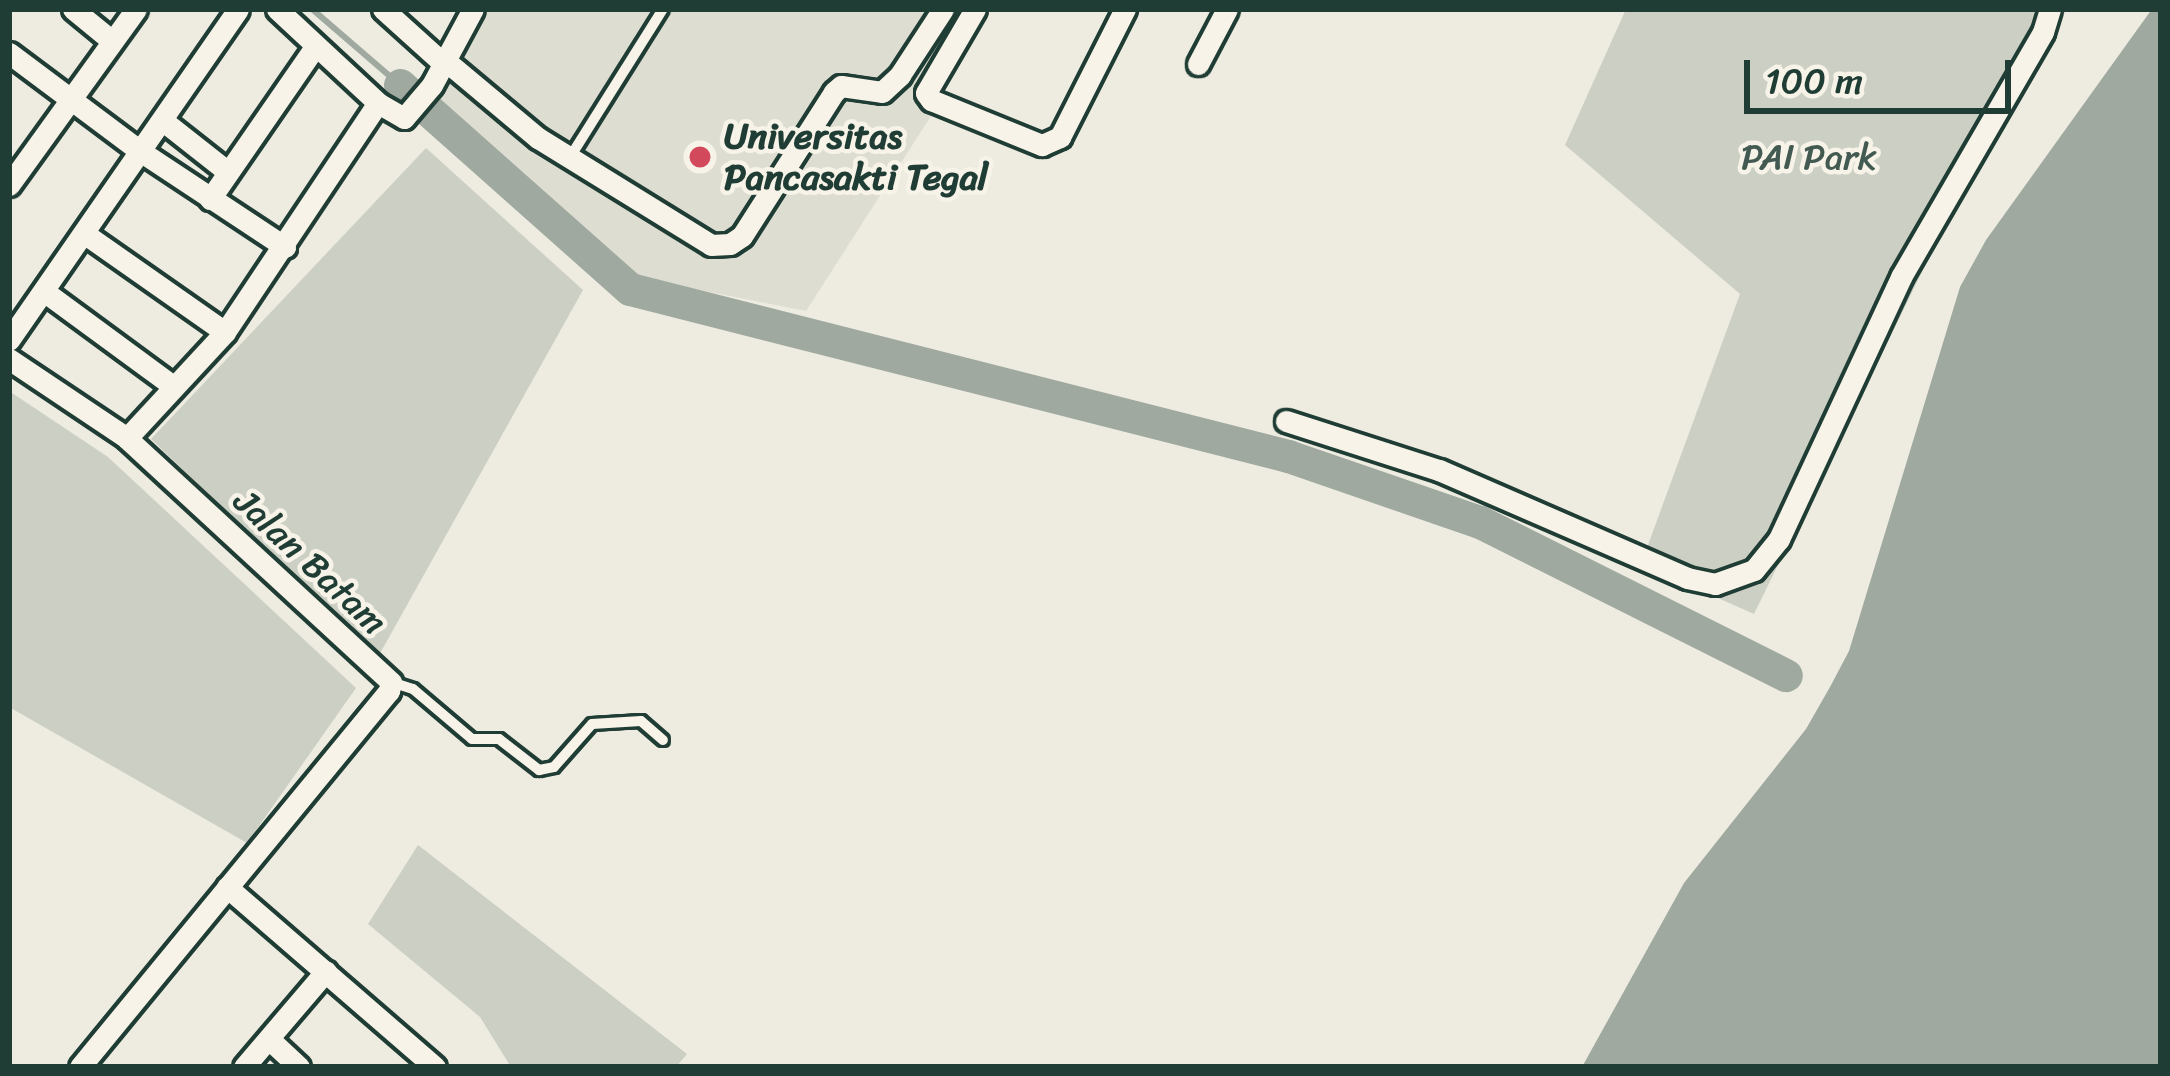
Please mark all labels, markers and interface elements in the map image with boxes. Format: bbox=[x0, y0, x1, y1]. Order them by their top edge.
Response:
scale bar bbox=[1750, 36, 2017, 110]
text: 100 m bbox=[1765, 49, 1863, 113]
place label: Universitas Pancasakti Tegal bbox=[724, 114, 988, 199]
park label: PAI Park bbox=[1741, 136, 1877, 180]
marker: Universitas Pancasakti Tegal bbox=[687, 144, 713, 170]
street label: Jalan Batam bbox=[224, 480, 396, 644]

